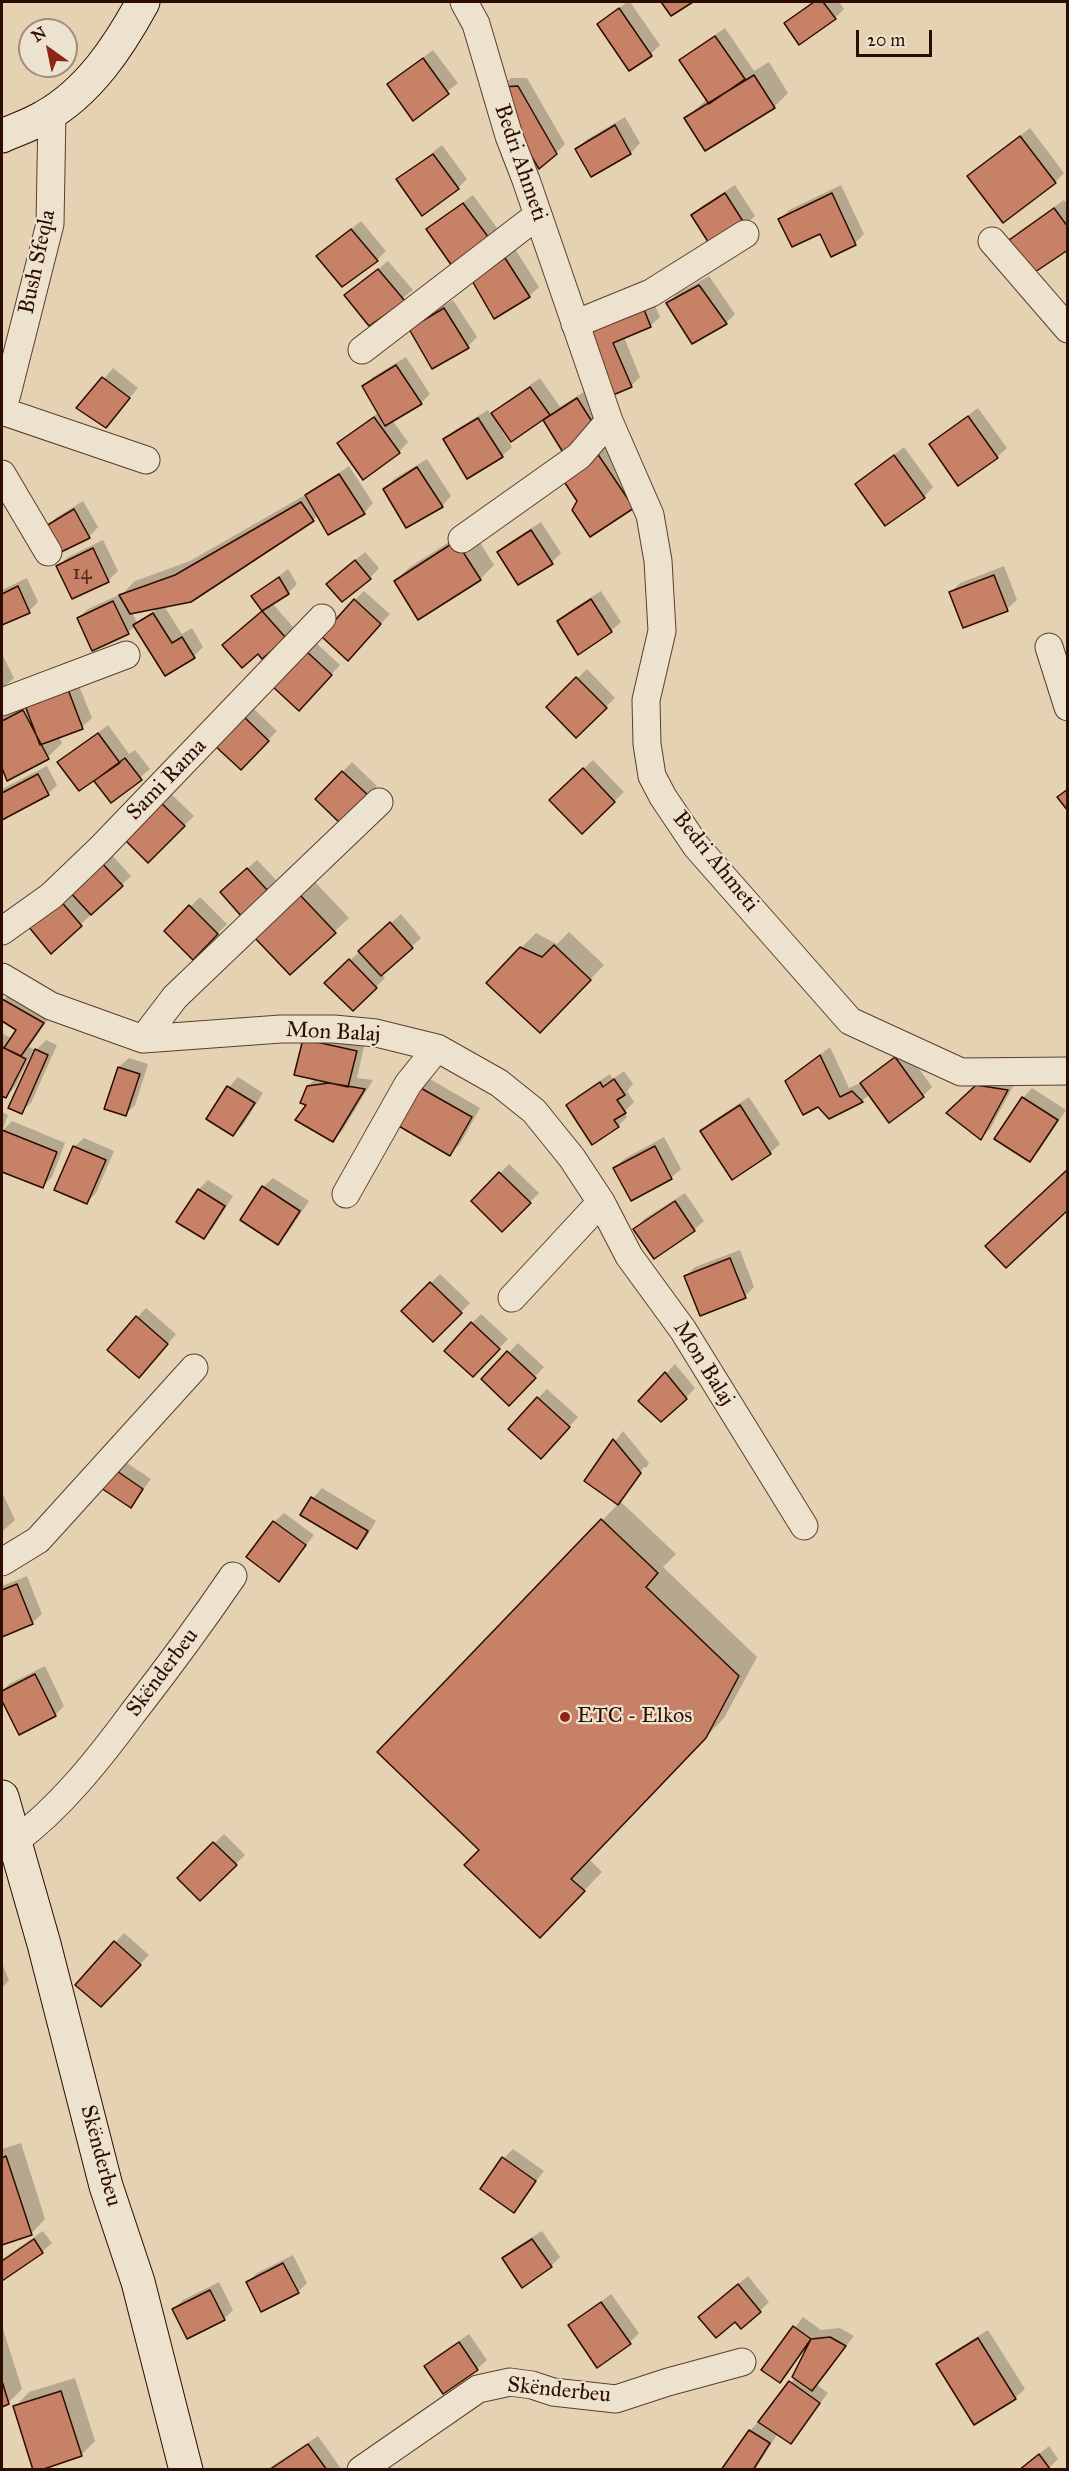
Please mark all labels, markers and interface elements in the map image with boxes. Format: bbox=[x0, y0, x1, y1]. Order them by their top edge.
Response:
north arrow bbox=[18, 18, 78, 78]
scale bar bbox=[859, 18, 936, 56]
text: N bbox=[28, 23, 50, 46]
text: 20 m bbox=[867, 29, 905, 51]
street label: Bedri Ahmeti bbox=[488, 101, 552, 225]
street label: Bush Sfeqla bbox=[14, 207, 62, 317]
house number: 14 bbox=[72, 562, 92, 586]
street label: Sami Rama bbox=[121, 734, 213, 826]
street label: Bedri Ahmeti bbox=[666, 806, 764, 918]
street label: Mon Balaj bbox=[285, 1017, 381, 1049]
street label: Mon Balaj bbox=[667, 1317, 739, 1411]
street label: Skënderbeu bbox=[121, 1624, 205, 1722]
place label: ETC - Elkos bbox=[577, 1704, 692, 1730]
marker: ETC - Elkos bbox=[558, 1710, 572, 1724]
street label: Skënderbeu bbox=[74, 2102, 126, 2210]
street label: Skënderbeu bbox=[506, 2372, 612, 2410]

